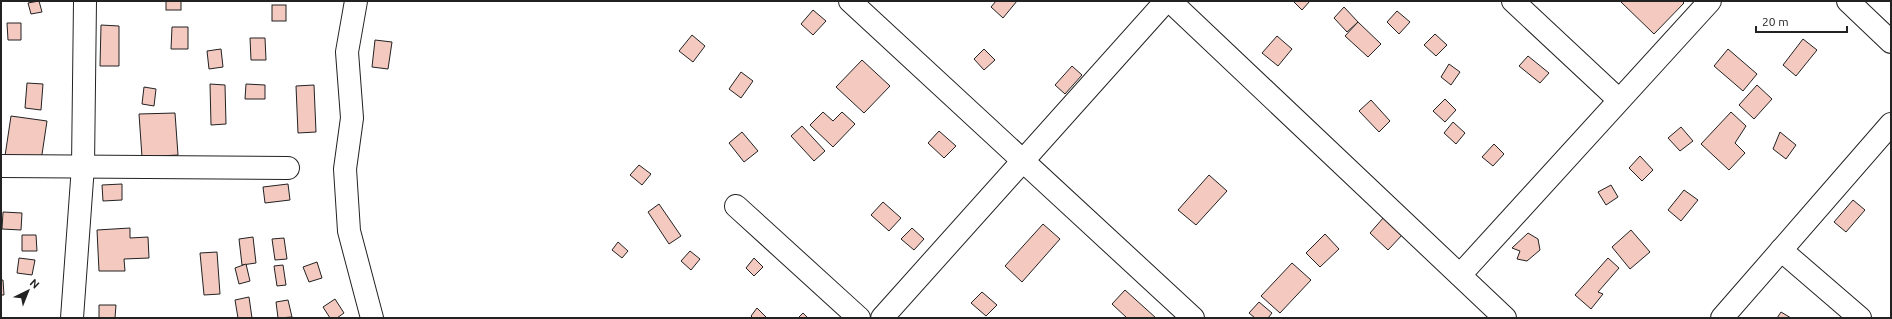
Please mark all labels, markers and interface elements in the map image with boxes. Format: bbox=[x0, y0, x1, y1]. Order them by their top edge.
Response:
scale bar bbox=[1756, 8, 1847, 34]
text: 20 m bbox=[1762, 15, 1789, 28]
north arrow bbox=[8, 271, 48, 311]
text: N bbox=[28, 276, 42, 291]

